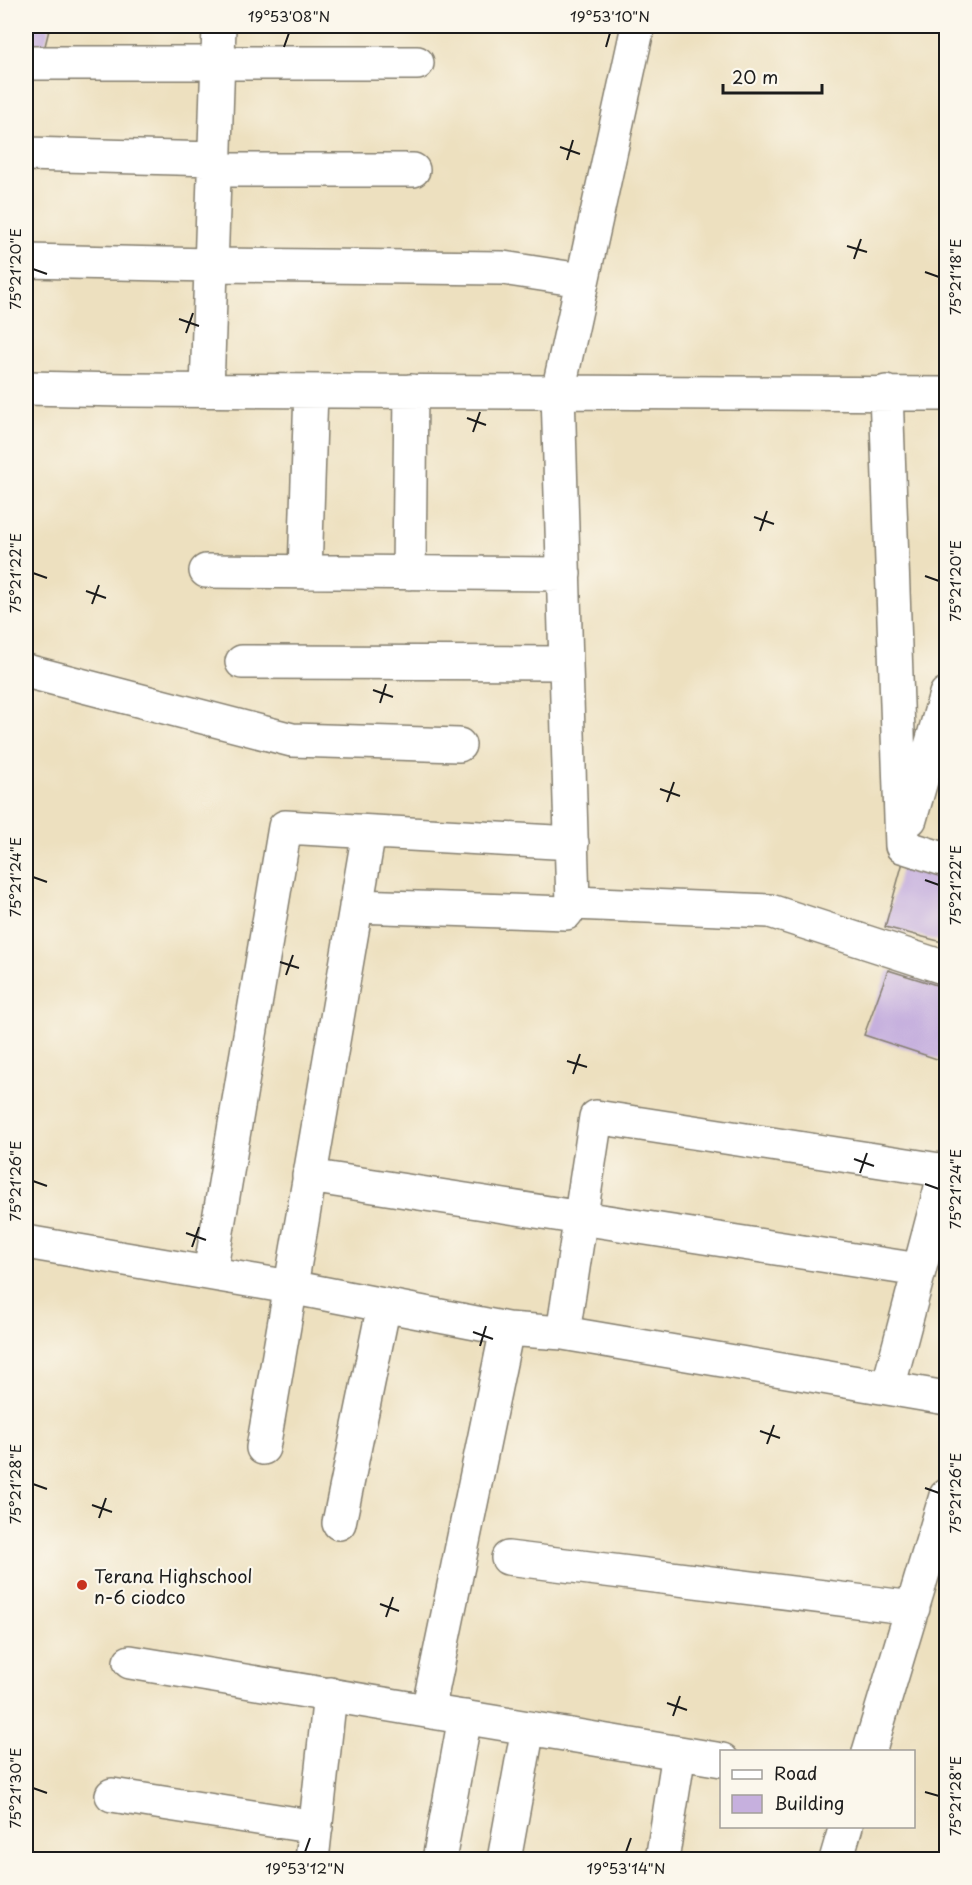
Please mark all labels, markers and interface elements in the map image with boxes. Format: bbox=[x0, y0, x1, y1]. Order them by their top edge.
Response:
text: 19°53'08"N bbox=[248, 4, 330, 27]
text: 19°53'10"N bbox=[570, 4, 650, 27]
scale bar bbox=[723, 57, 822, 95]
text: 20 m bbox=[732, 63, 778, 90]
text: 75°21'20"E bbox=[3, 228, 26, 310]
text: 75°21'18"E bbox=[943, 239, 966, 315]
text: 75°21'22"E bbox=[3, 533, 26, 613]
text: 75°21'20"E bbox=[943, 540, 966, 622]
text: 75°21'24"E bbox=[3, 837, 26, 917]
text: 75°21'22"E bbox=[943, 845, 966, 925]
text: 75°21'26"E bbox=[3, 1141, 26, 1221]
text: 75°21'24"E bbox=[943, 1149, 966, 1229]
text: 75°21'28"E bbox=[3, 1444, 26, 1524]
text: 75°21'26"E bbox=[943, 1453, 966, 1533]
place label: Terana Highschool n-6 ciodco bbox=[94, 1562, 253, 1610]
marker: Terana Highschool n-6 ciodco bbox=[75, 1578, 89, 1592]
text: 75°21'30"E bbox=[3, 1747, 26, 1829]
legend bbox=[720, 1750, 915, 1828]
text: 75°21'28"E bbox=[943, 1756, 966, 1836]
text: Road bbox=[774, 1759, 818, 1786]
text: Building bbox=[774, 1789, 844, 1816]
text: 19°53'12"N bbox=[265, 1856, 345, 1879]
text: 19°53'14"N bbox=[586, 1856, 666, 1879]

